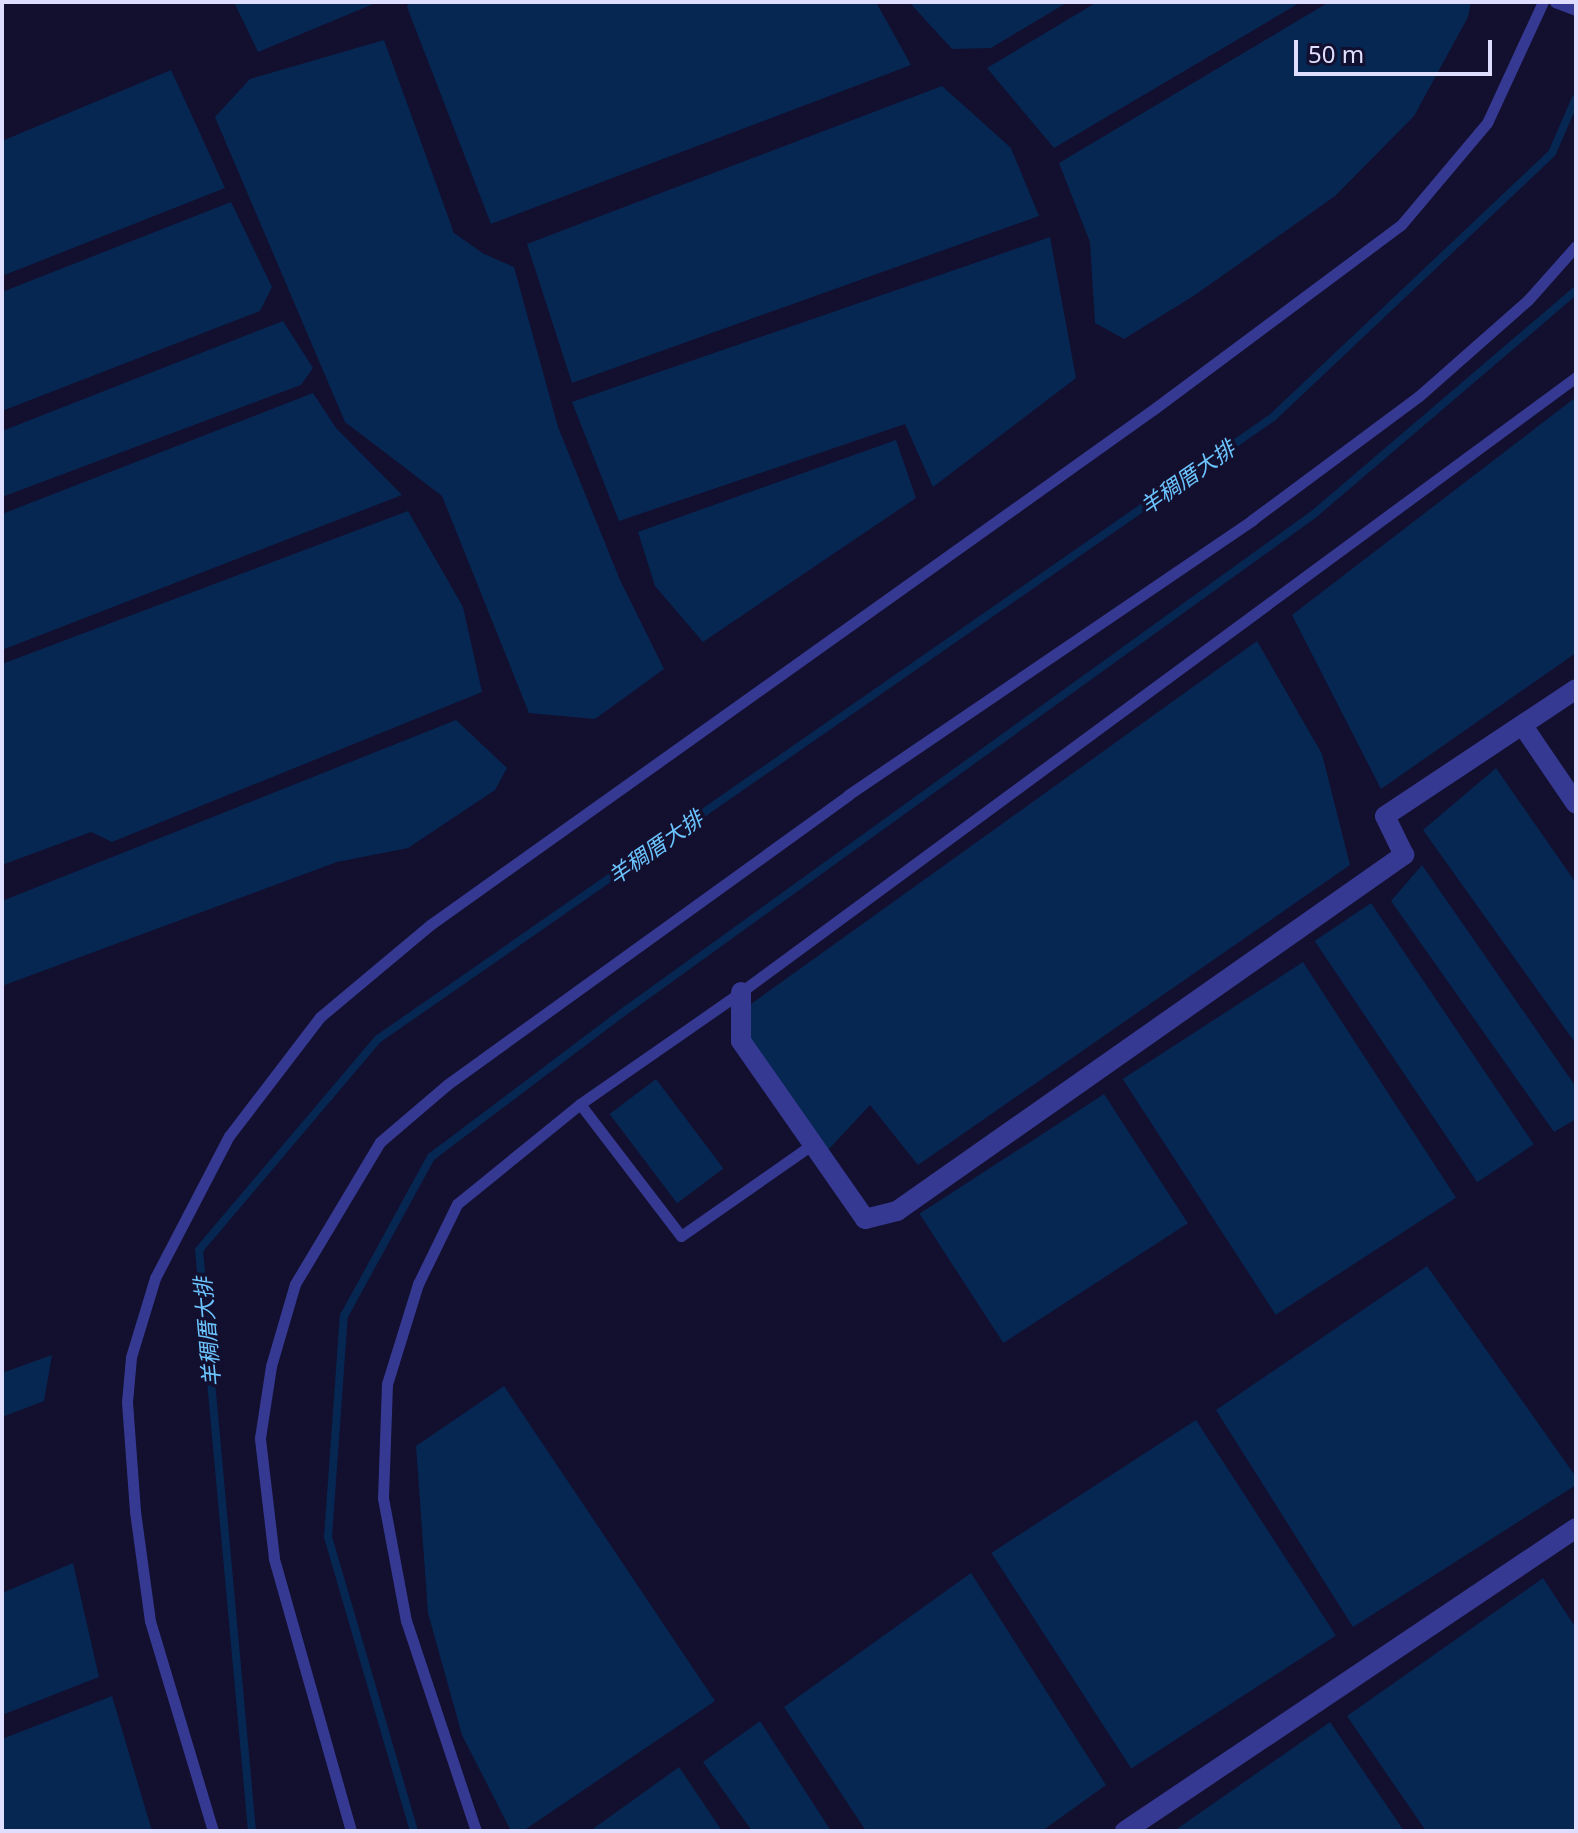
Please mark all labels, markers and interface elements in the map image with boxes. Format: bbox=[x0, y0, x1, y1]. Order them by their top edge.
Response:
scale bar bbox=[1298, 24, 1496, 74]
text: 50 m bbox=[1308, 37, 1364, 70]
water label: 羊稠厝大排 bbox=[1134, 435, 1240, 519]
water label: 羊稠厝大排 bbox=[602, 805, 708, 889]
water label: 羊稠厝大排 bbox=[189, 1276, 225, 1388]

